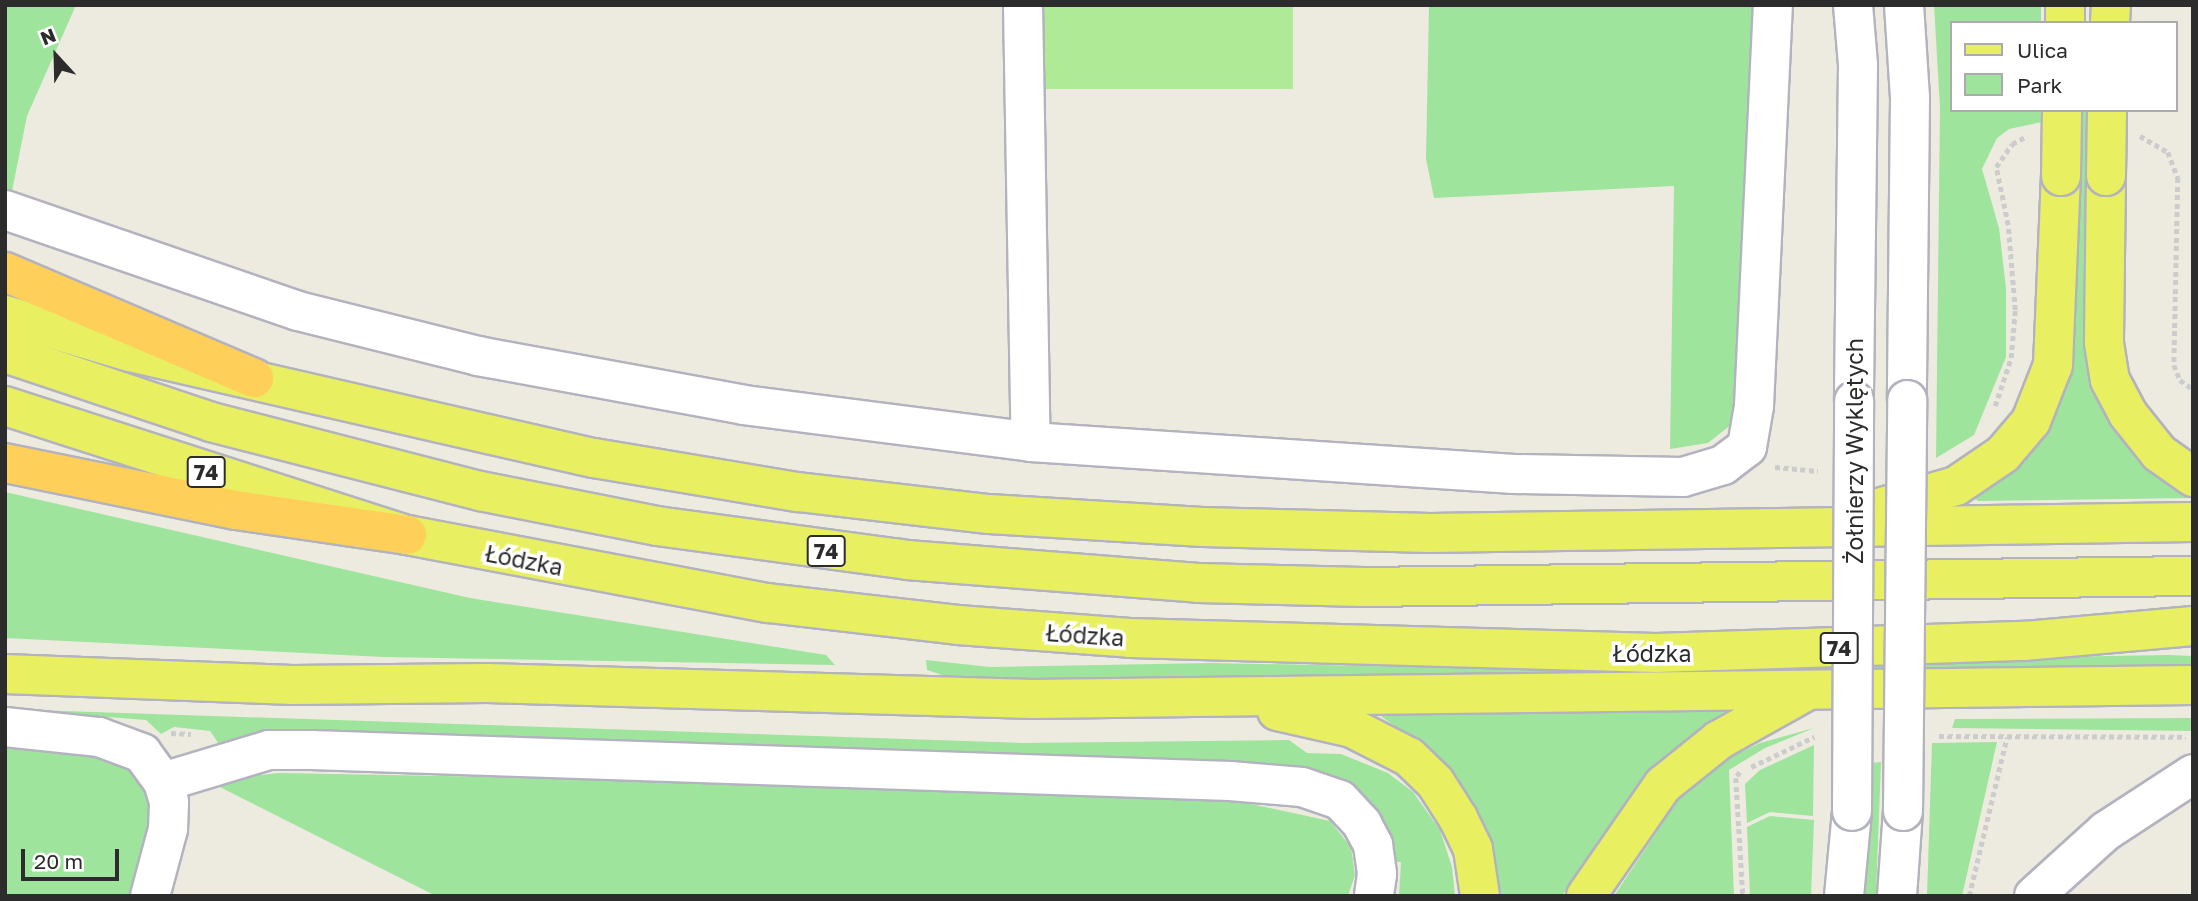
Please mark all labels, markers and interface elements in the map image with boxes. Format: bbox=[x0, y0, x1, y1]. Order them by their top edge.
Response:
north arrow bbox=[21, 21, 91, 91]
legend bbox=[1950, 21, 2177, 112]
text: N bbox=[37, 23, 59, 49]
text: Ulica bbox=[2017, 37, 2068, 63]
text: Park bbox=[2017, 72, 2062, 98]
street label: Żołnierzy Wyklętych bbox=[1840, 338, 1868, 564]
road number: 74 bbox=[185, 454, 227, 490]
road number: 74 bbox=[805, 534, 847, 568]
street label: Łódzka bbox=[483, 539, 565, 581]
street label: Łódzka bbox=[1045, 618, 1125, 652]
road number: 74 bbox=[1818, 630, 1860, 666]
street label: Łódzka bbox=[1613, 639, 1691, 667]
scale bar bbox=[24, 834, 122, 878]
text: 20 m bbox=[34, 848, 83, 874]

